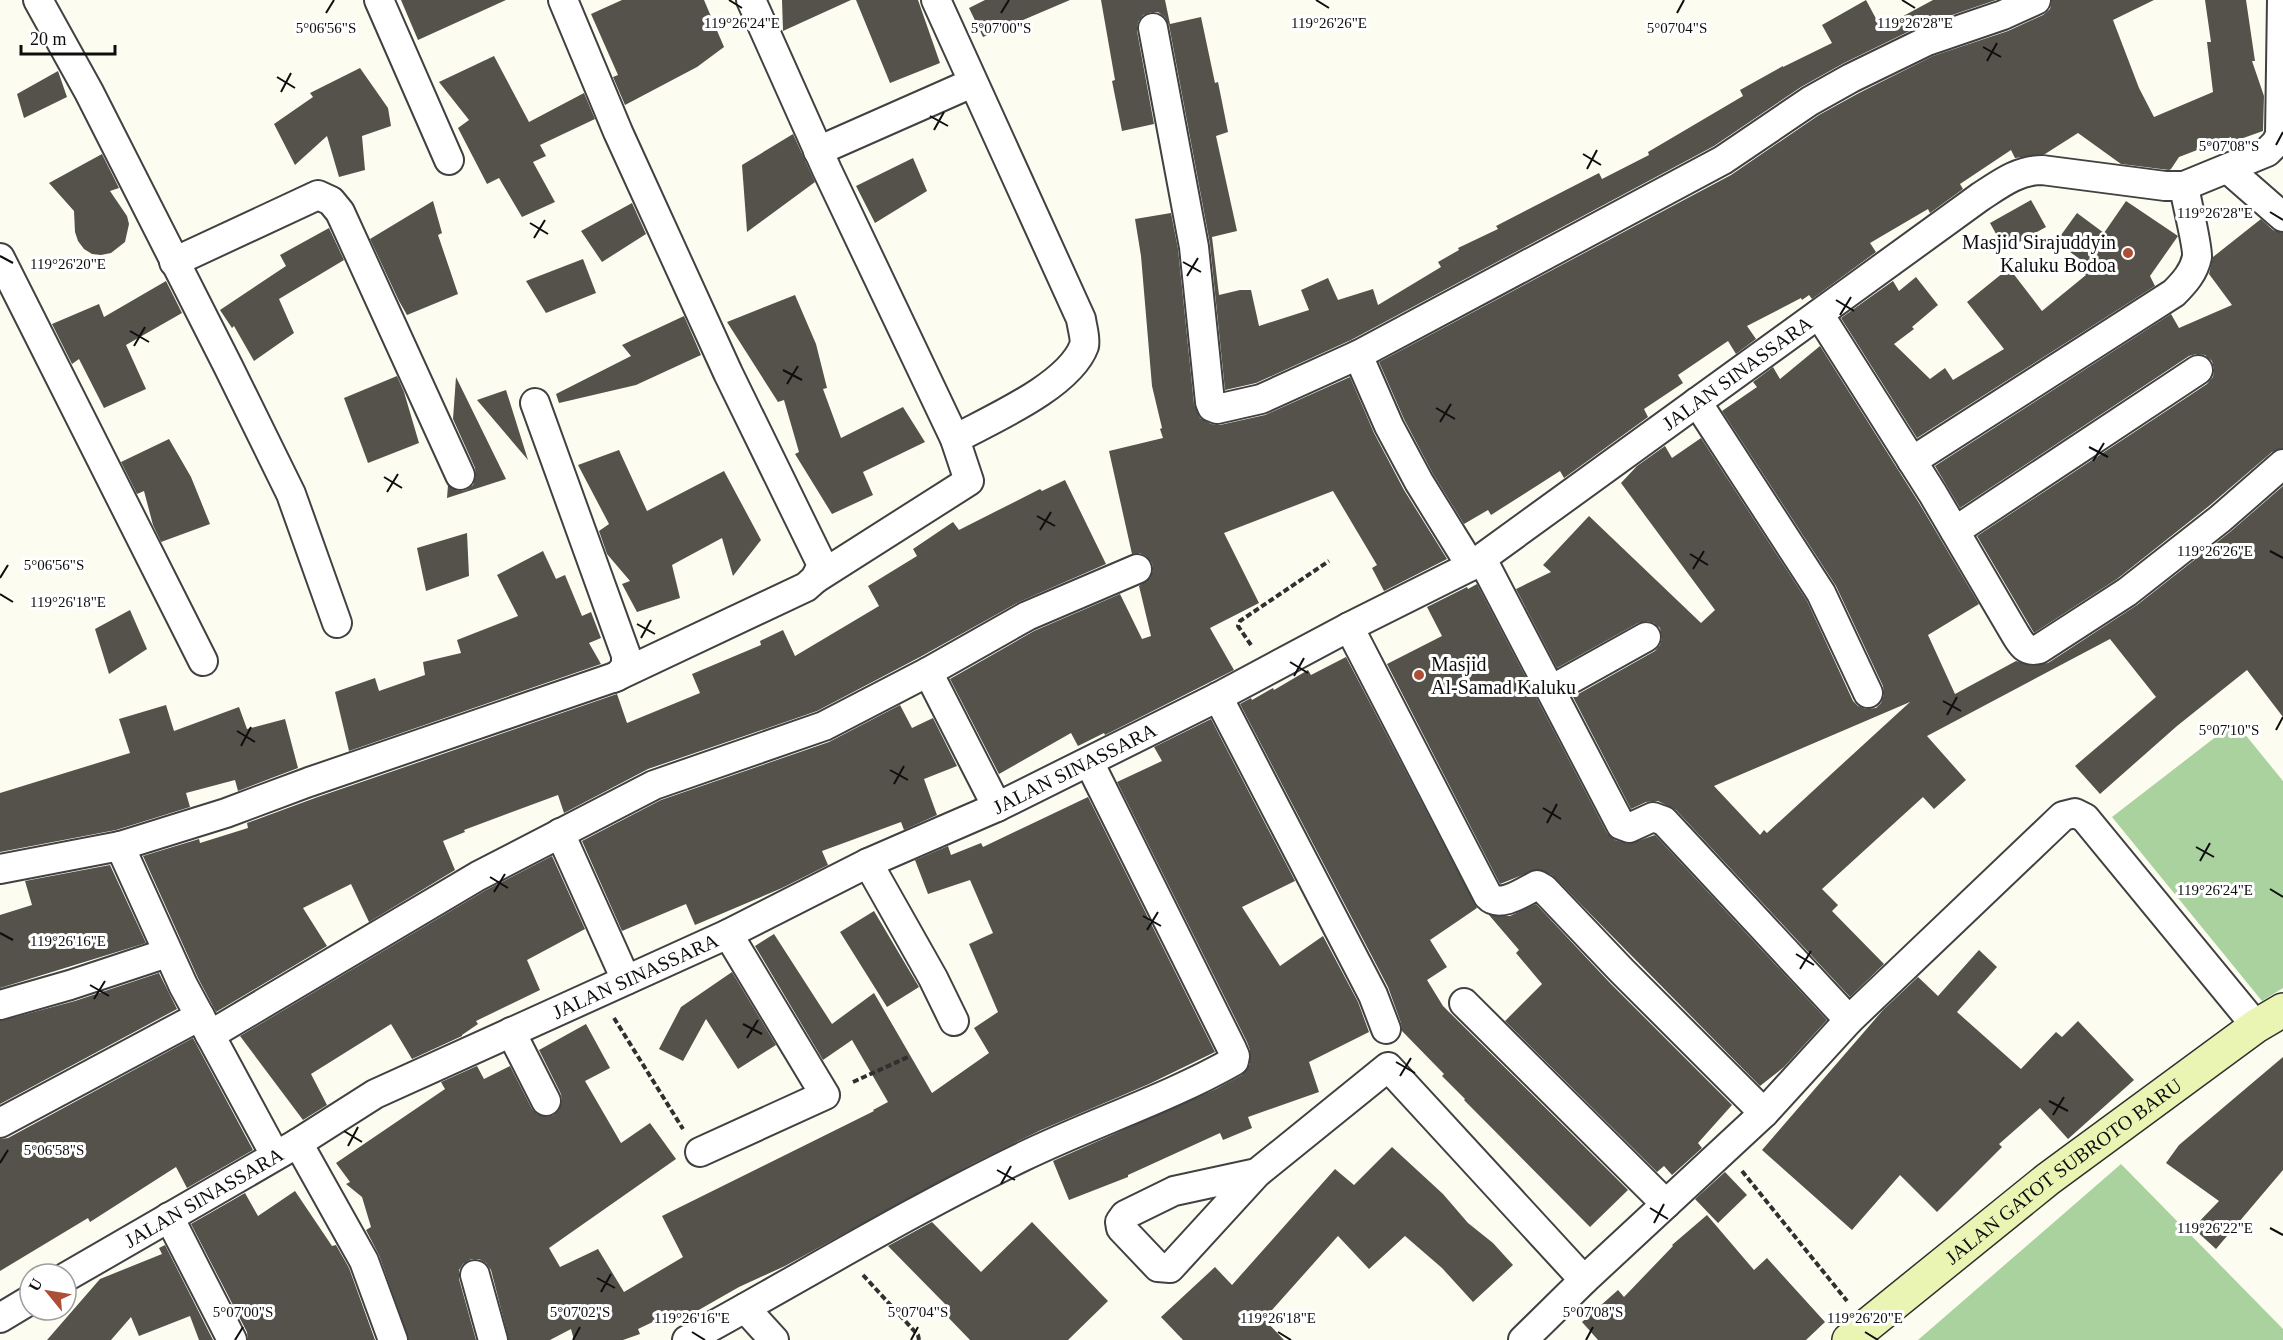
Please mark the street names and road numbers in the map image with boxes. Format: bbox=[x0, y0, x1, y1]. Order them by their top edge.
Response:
street label: JALAN SINASSARA bbox=[1658, 311, 1817, 435]
street label: JALAN SINASSARA bbox=[989, 718, 1160, 818]
street label: JALAN SINASSARA bbox=[549, 929, 722, 1023]
street label: JALAN GATOT SUBROTO BARU bbox=[1941, 1073, 2186, 1269]
street label: JALAN SINASSARA bbox=[120, 1143, 287, 1252]

